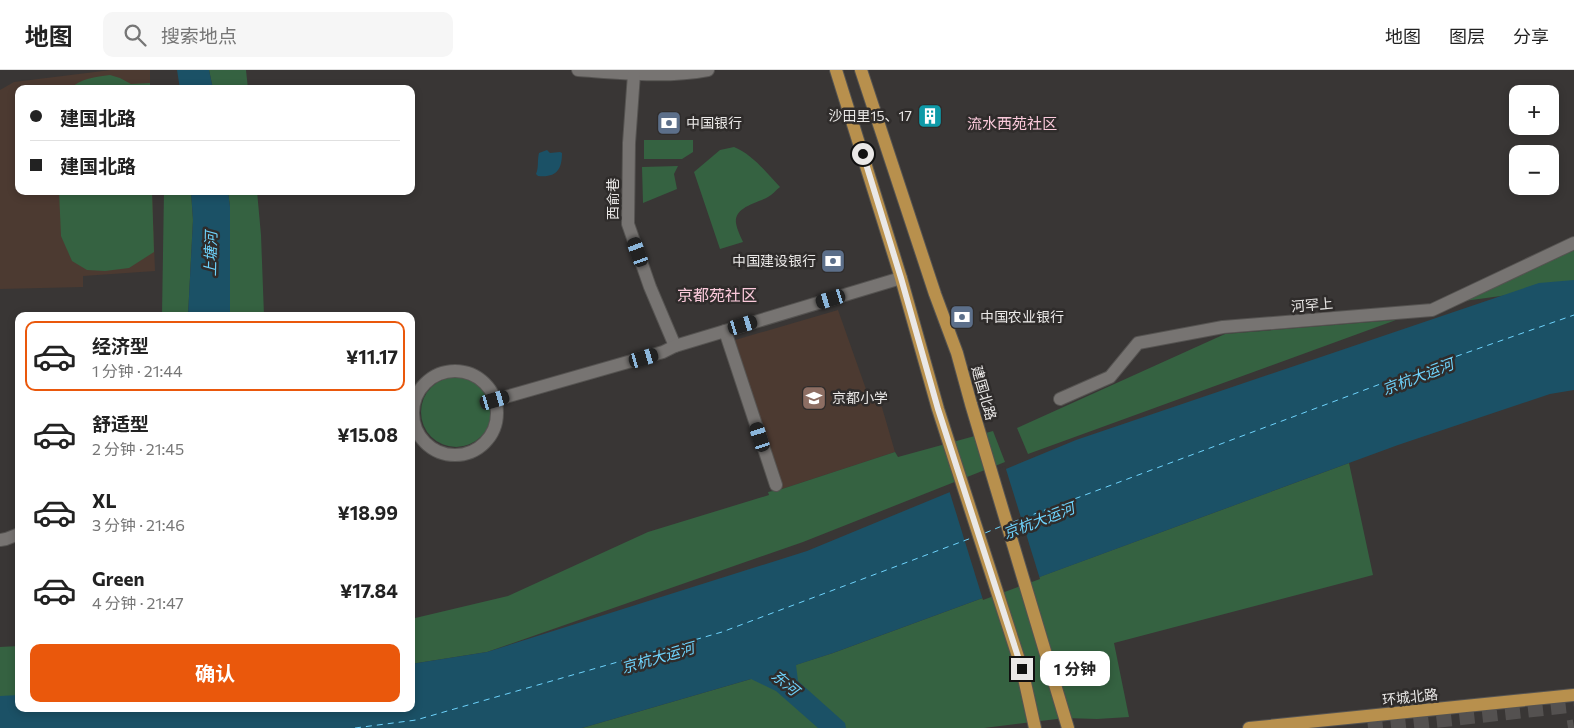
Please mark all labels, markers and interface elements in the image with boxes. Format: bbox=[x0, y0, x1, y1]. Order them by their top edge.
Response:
search box bbox=[103, 12, 453, 57]
text: 地图 bbox=[25, 21, 73, 50]
icon: search bbox=[121, 21, 149, 49]
text: 搜索地点 bbox=[161, 24, 237, 47]
text: 地图 bbox=[1385, 25, 1421, 47]
text: 图层 bbox=[1449, 25, 1485, 47]
text: 分享 bbox=[1513, 25, 1549, 47]
map controls bbox=[1509, 85, 1559, 195]
button: + bbox=[1509, 85, 1559, 135]
building icon: 沙田里15、17 bbox=[917, 103, 943, 129]
text: 建国北路 bbox=[60, 106, 136, 129]
place label: 沙田里15、17 bbox=[829, 107, 912, 124]
bank icon: 中国银行 bbox=[656, 110, 682, 136]
place label: 中国银行 bbox=[686, 114, 742, 131]
district label: 流水西苑社区 bbox=[967, 114, 1057, 132]
route start bbox=[852, 143, 874, 165]
button: − bbox=[1509, 145, 1559, 195]
text: 建国北路 bbox=[60, 154, 136, 177]
street label: 西俞巷 bbox=[604, 178, 621, 220]
water label: 上塘河 bbox=[201, 228, 219, 277]
car bbox=[625, 235, 650, 269]
bank icon: 中国建设银行 bbox=[820, 248, 846, 274]
place label: 中国建设银行 bbox=[732, 252, 816, 269]
district label: 京都苑社区 bbox=[677, 285, 757, 304]
car bbox=[814, 287, 847, 311]
street label: 河罕上 bbox=[1290, 294, 1334, 315]
bank icon: 中国农业银行 bbox=[949, 304, 975, 330]
place label: 中国农业银行 bbox=[980, 308, 1064, 325]
car bbox=[726, 313, 759, 337]
icon: car bbox=[32, 334, 77, 379]
text: 经济型 bbox=[92, 334, 149, 357]
text: ¥11.17 bbox=[346, 345, 398, 368]
car bbox=[627, 347, 660, 369]
water label: 京杭大运河 bbox=[1379, 353, 1459, 398]
text: 1 分钟 · 21:44 bbox=[92, 361, 183, 380]
street label: 建国北路 bbox=[969, 364, 1000, 422]
school or university icon: 京都小学 bbox=[801, 385, 827, 411]
car bbox=[478, 389, 511, 411]
place label: 京都小学 bbox=[832, 389, 888, 406]
icon: car bbox=[32, 412, 77, 457]
text: 舒适型 bbox=[92, 412, 149, 435]
car bbox=[748, 420, 771, 454]
text: ¥15.08 bbox=[337, 423, 398, 446]
text: 2 分钟 · 21:45 bbox=[92, 439, 184, 458]
text: XL bbox=[92, 489, 117, 512]
icon: car bbox=[32, 490, 77, 535]
water label: 京杭大运河 bbox=[1000, 497, 1080, 542]
text: ¥18.99 bbox=[338, 501, 398, 524]
text: 3 分钟 · 21:46 bbox=[92, 515, 185, 534]
text: Green bbox=[92, 567, 144, 590]
icon: car bbox=[32, 568, 77, 613]
text: ¥17.84 bbox=[340, 579, 398, 602]
text: 4 分钟 · 21:47 bbox=[92, 593, 184, 612]
water label: 京杭大运河 bbox=[619, 637, 699, 676]
button: 确认 bbox=[30, 644, 400, 702]
callout: 1 分钟 bbox=[1040, 652, 1110, 686]
route end bbox=[1011, 658, 1033, 680]
text: 1 分钟 bbox=[1054, 659, 1096, 678]
water label: 东河 bbox=[768, 666, 805, 701]
street label: 环城北路 bbox=[1381, 685, 1439, 708]

